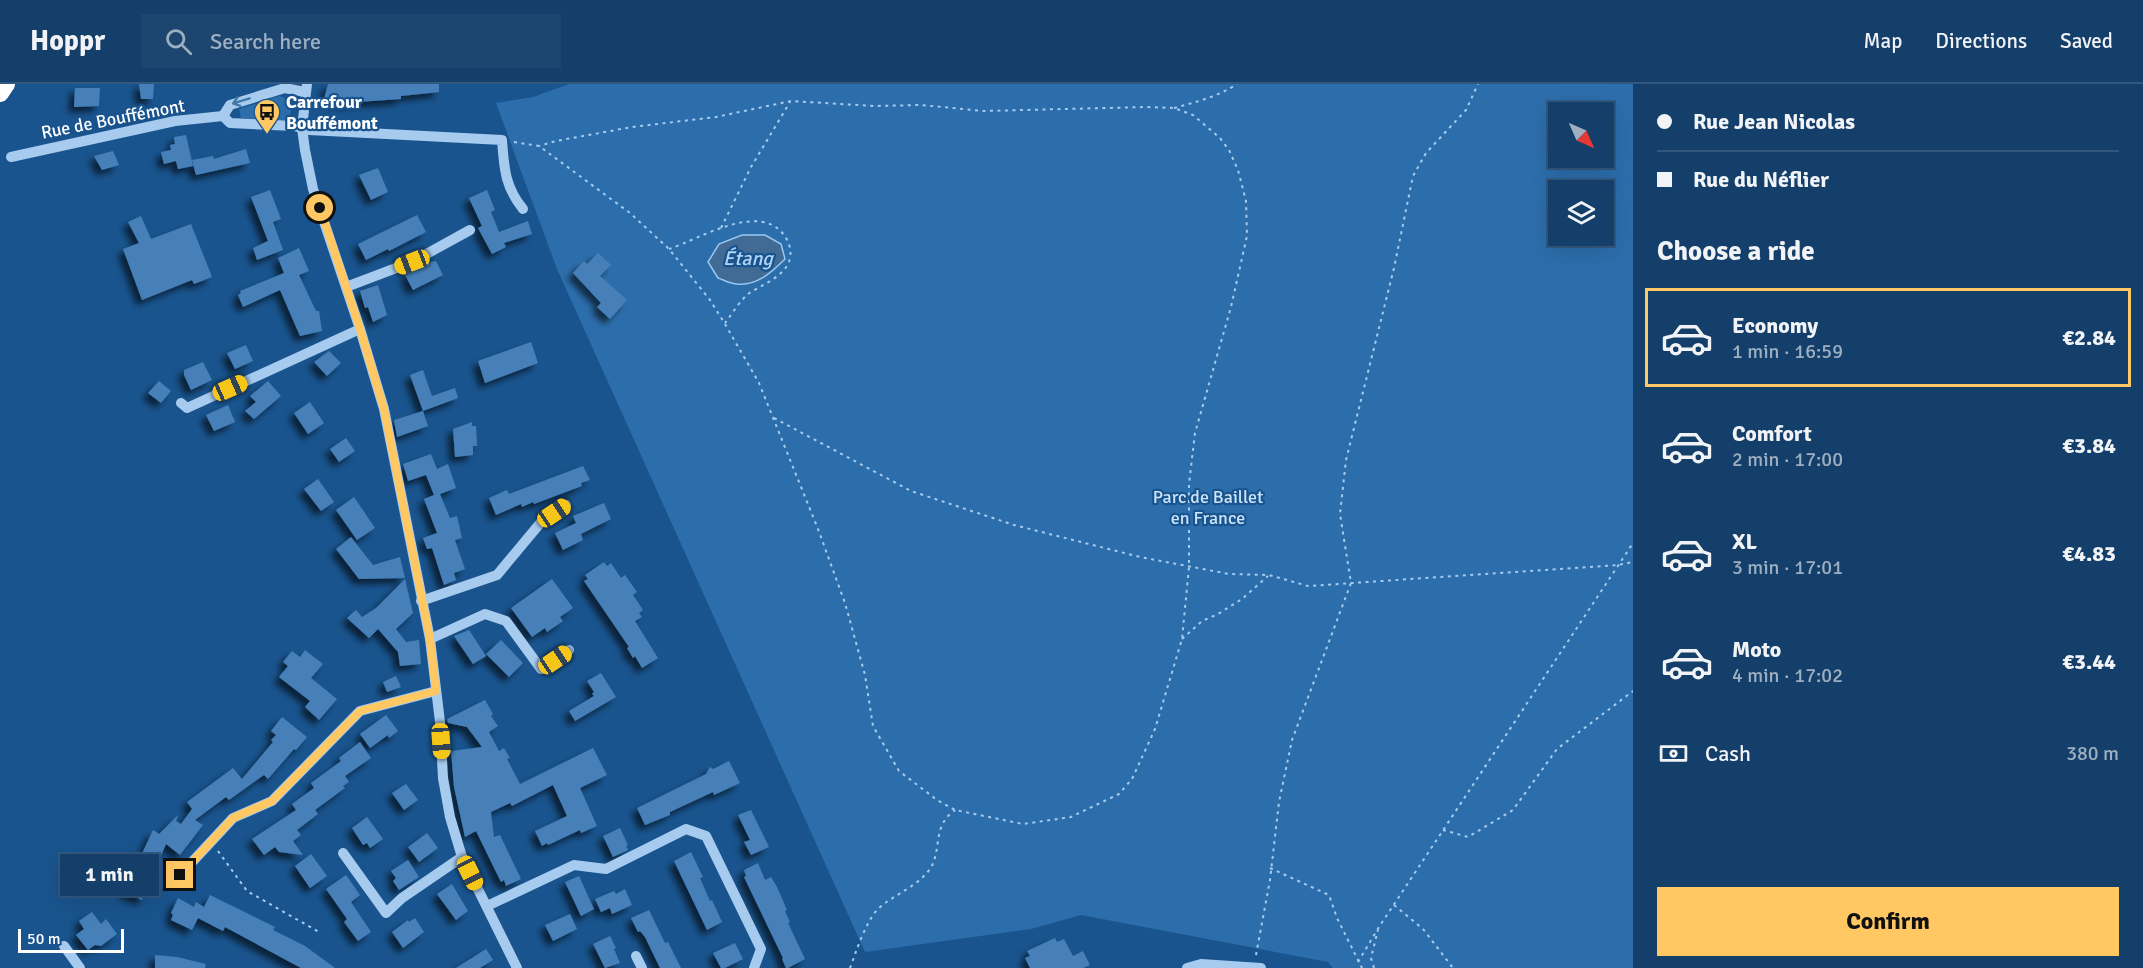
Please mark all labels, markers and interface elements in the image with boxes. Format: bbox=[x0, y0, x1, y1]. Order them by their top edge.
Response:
search box bbox=[141, 14, 561, 68]
text: Hoppr bbox=[30, 24, 105, 58]
icon: search bbox=[162, 25, 195, 58]
text: Search here bbox=[210, 28, 321, 55]
text: Map bbox=[1864, 28, 1902, 54]
text: Directions bbox=[1935, 28, 2027, 54]
text: Saved bbox=[2060, 28, 2113, 54]
place label: Carrefour Bouffémont bbox=[286, 91, 378, 134]
street label: Rue de Bouffémont bbox=[39, 94, 187, 144]
one-way arrow bbox=[232, 96, 251, 107]
bus stop icon: Carrefour Bouffémont bbox=[252, 97, 282, 135]
north arrow bbox=[1548, 102, 1614, 168]
map controls bbox=[1548, 102, 1614, 246]
text: Rue Jean Nicolas bbox=[1693, 108, 1855, 135]
text: Rue du Néflier bbox=[1693, 166, 1829, 193]
button: layers bbox=[1548, 180, 1614, 246]
route start bbox=[306, 194, 333, 221]
text: Choose a ride bbox=[1657, 235, 1815, 268]
water label: Étang bbox=[723, 246, 774, 271]
car bbox=[392, 247, 432, 277]
icon: car bbox=[1660, 311, 1714, 365]
text: Economy bbox=[1732, 312, 1818, 339]
text: €2.84 bbox=[2062, 324, 2116, 351]
text: 1 min · 16:59 bbox=[1732, 339, 1843, 364]
car bbox=[210, 372, 250, 404]
icon: car bbox=[1660, 419, 1714, 473]
text: Comfort bbox=[1732, 420, 1812, 447]
text: €3.84 bbox=[2062, 432, 2116, 459]
text: 2 min · 17:00 bbox=[1732, 447, 1843, 472]
park label: Parc de Baillet en France bbox=[1153, 486, 1263, 529]
car bbox=[534, 495, 574, 531]
icon: car bbox=[1660, 527, 1714, 581]
text: XL bbox=[1732, 528, 1757, 555]
text: €4.83 bbox=[2062, 540, 2116, 567]
text: 3 min · 17:01 bbox=[1732, 555, 1843, 580]
icon: car bbox=[1660, 635, 1714, 689]
text: Moto bbox=[1732, 636, 1781, 663]
car bbox=[535, 642, 575, 678]
text: €3.44 bbox=[2062, 648, 2116, 675]
text: 4 min · 17:02 bbox=[1732, 663, 1843, 688]
car bbox=[431, 722, 451, 760]
icon: cash bbox=[1657, 737, 1690, 770]
text: Cash bbox=[1705, 740, 1751, 767]
text: 380 m bbox=[2066, 741, 2119, 766]
car bbox=[454, 853, 486, 893]
callout: 1 min bbox=[60, 854, 159, 896]
route end bbox=[166, 861, 193, 888]
text: 1 min bbox=[85, 862, 134, 887]
button: Confirm bbox=[1657, 887, 2119, 956]
scale bar bbox=[18, 926, 124, 954]
text: 50 m bbox=[27, 929, 61, 949]

